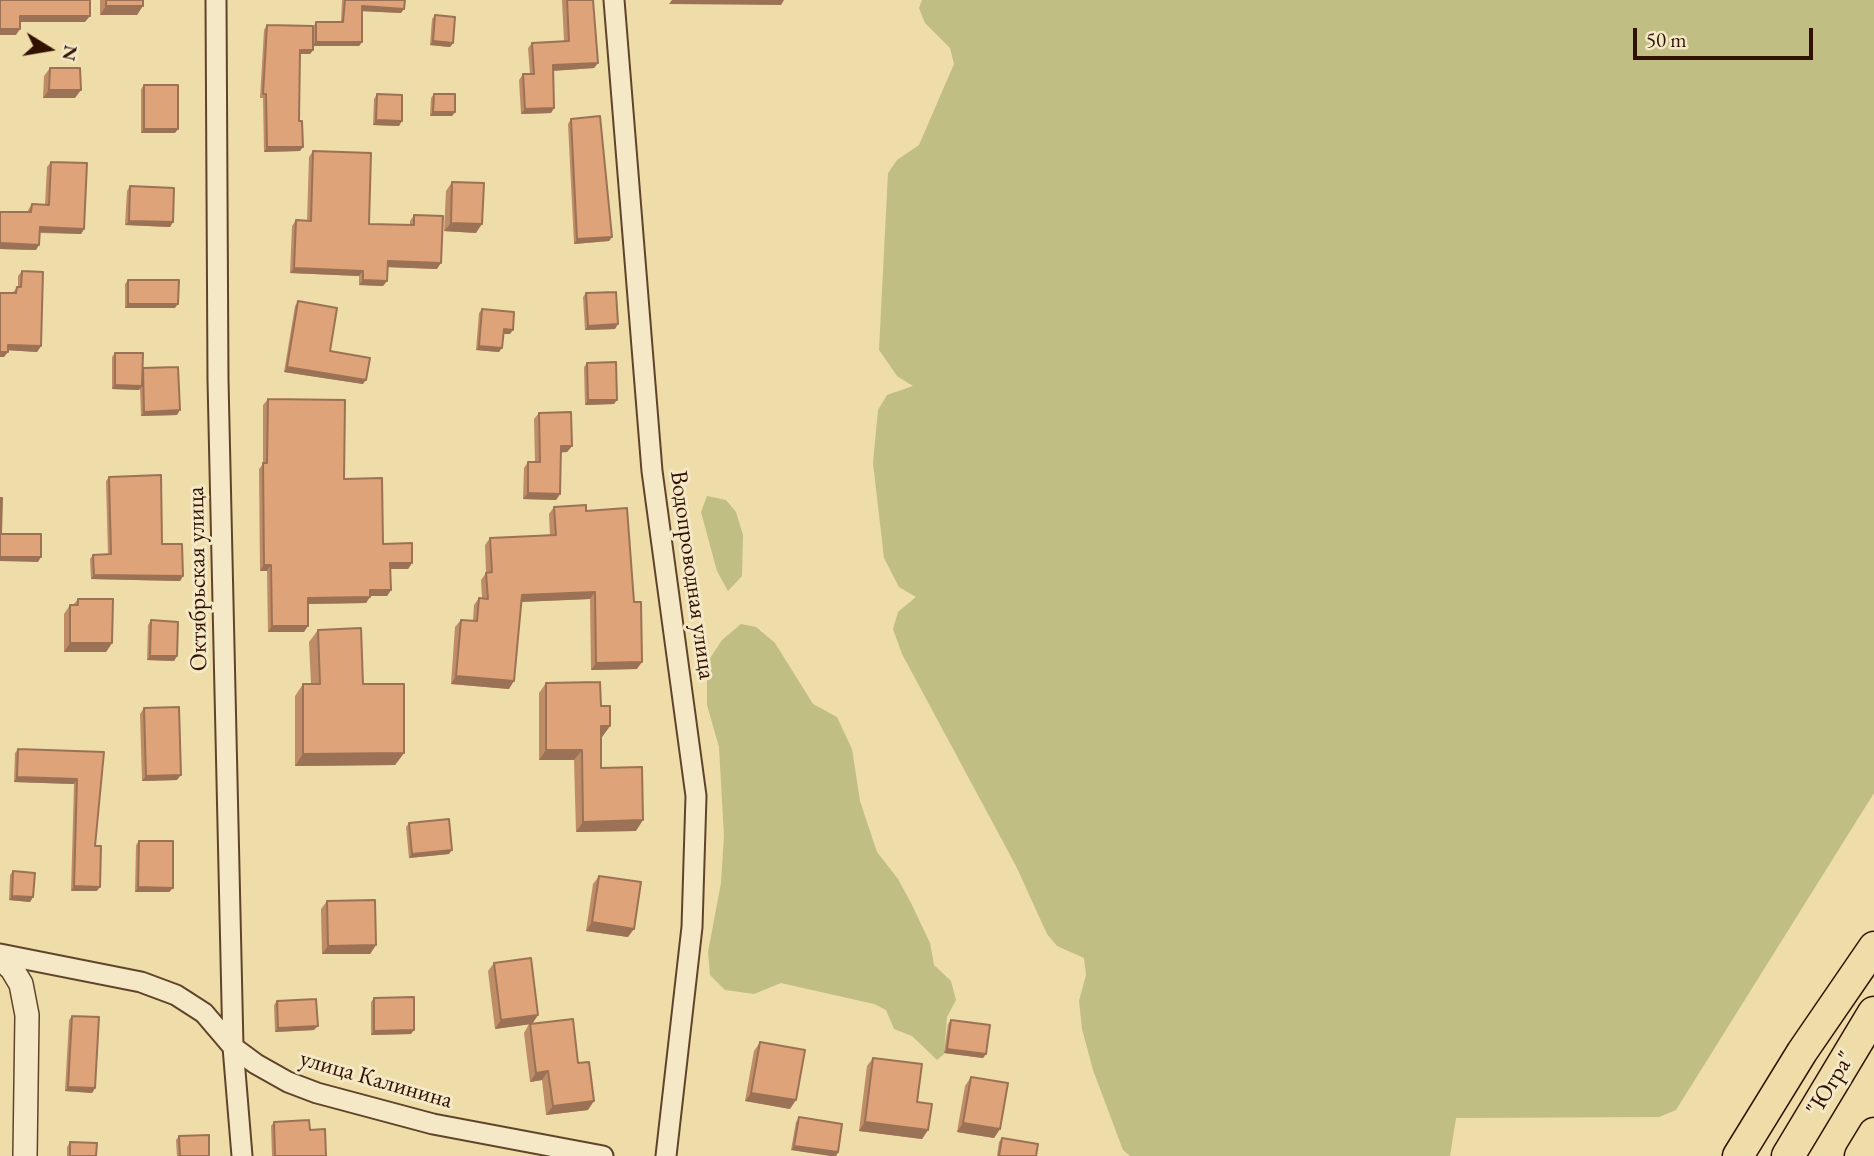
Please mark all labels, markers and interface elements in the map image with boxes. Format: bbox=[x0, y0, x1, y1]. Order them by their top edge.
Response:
north arrow bbox=[14, 14, 84, 84]
scale bar bbox=[1636, 14, 1816, 58]
text: 50 m bbox=[1646, 26, 1687, 53]
text: N bbox=[56, 43, 84, 63]
street label: Водопроводная улица bbox=[663, 469, 721, 681]
street label: Октябрьская улица bbox=[182, 486, 214, 672]
street label: улица Калинина bbox=[296, 1044, 456, 1116]
street label: "Югра" bbox=[1800, 1046, 1862, 1122]

